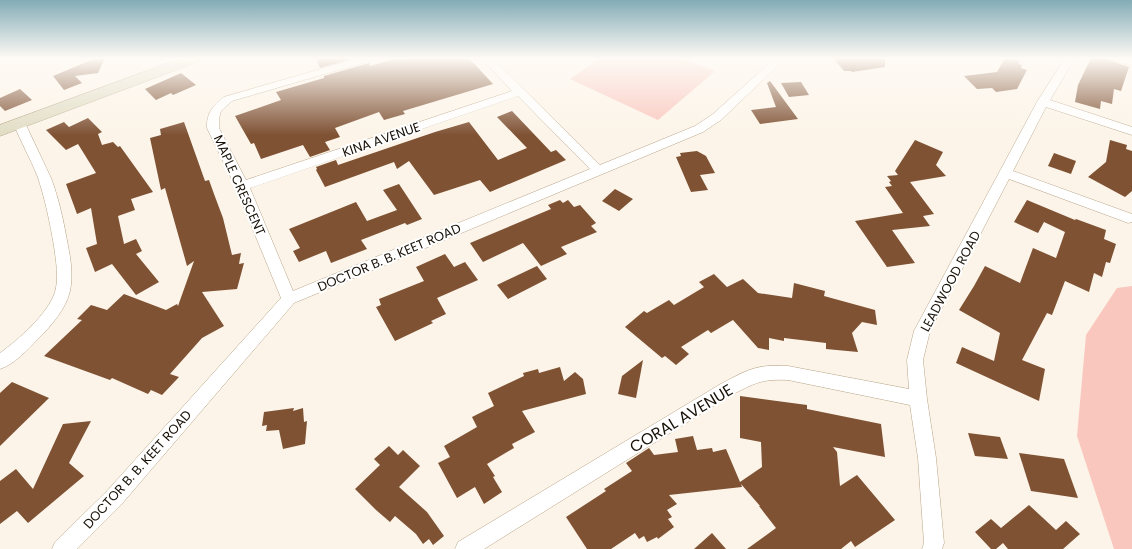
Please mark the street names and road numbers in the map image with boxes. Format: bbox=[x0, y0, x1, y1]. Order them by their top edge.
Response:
street label: KINA AVENUE bbox=[340, 117, 423, 162]
street label: MAPLE CRESCENT bbox=[209, 132, 270, 239]
street label: DOCTOR B. B. KEET ROAD bbox=[315, 219, 464, 296]
street label: LEADWOOD ROAD bbox=[916, 227, 985, 335]
street label: CORAL AVENUE bbox=[625, 379, 737, 458]
street label: DOCTOR B. B. KEET ROAD bbox=[79, 406, 196, 533]

